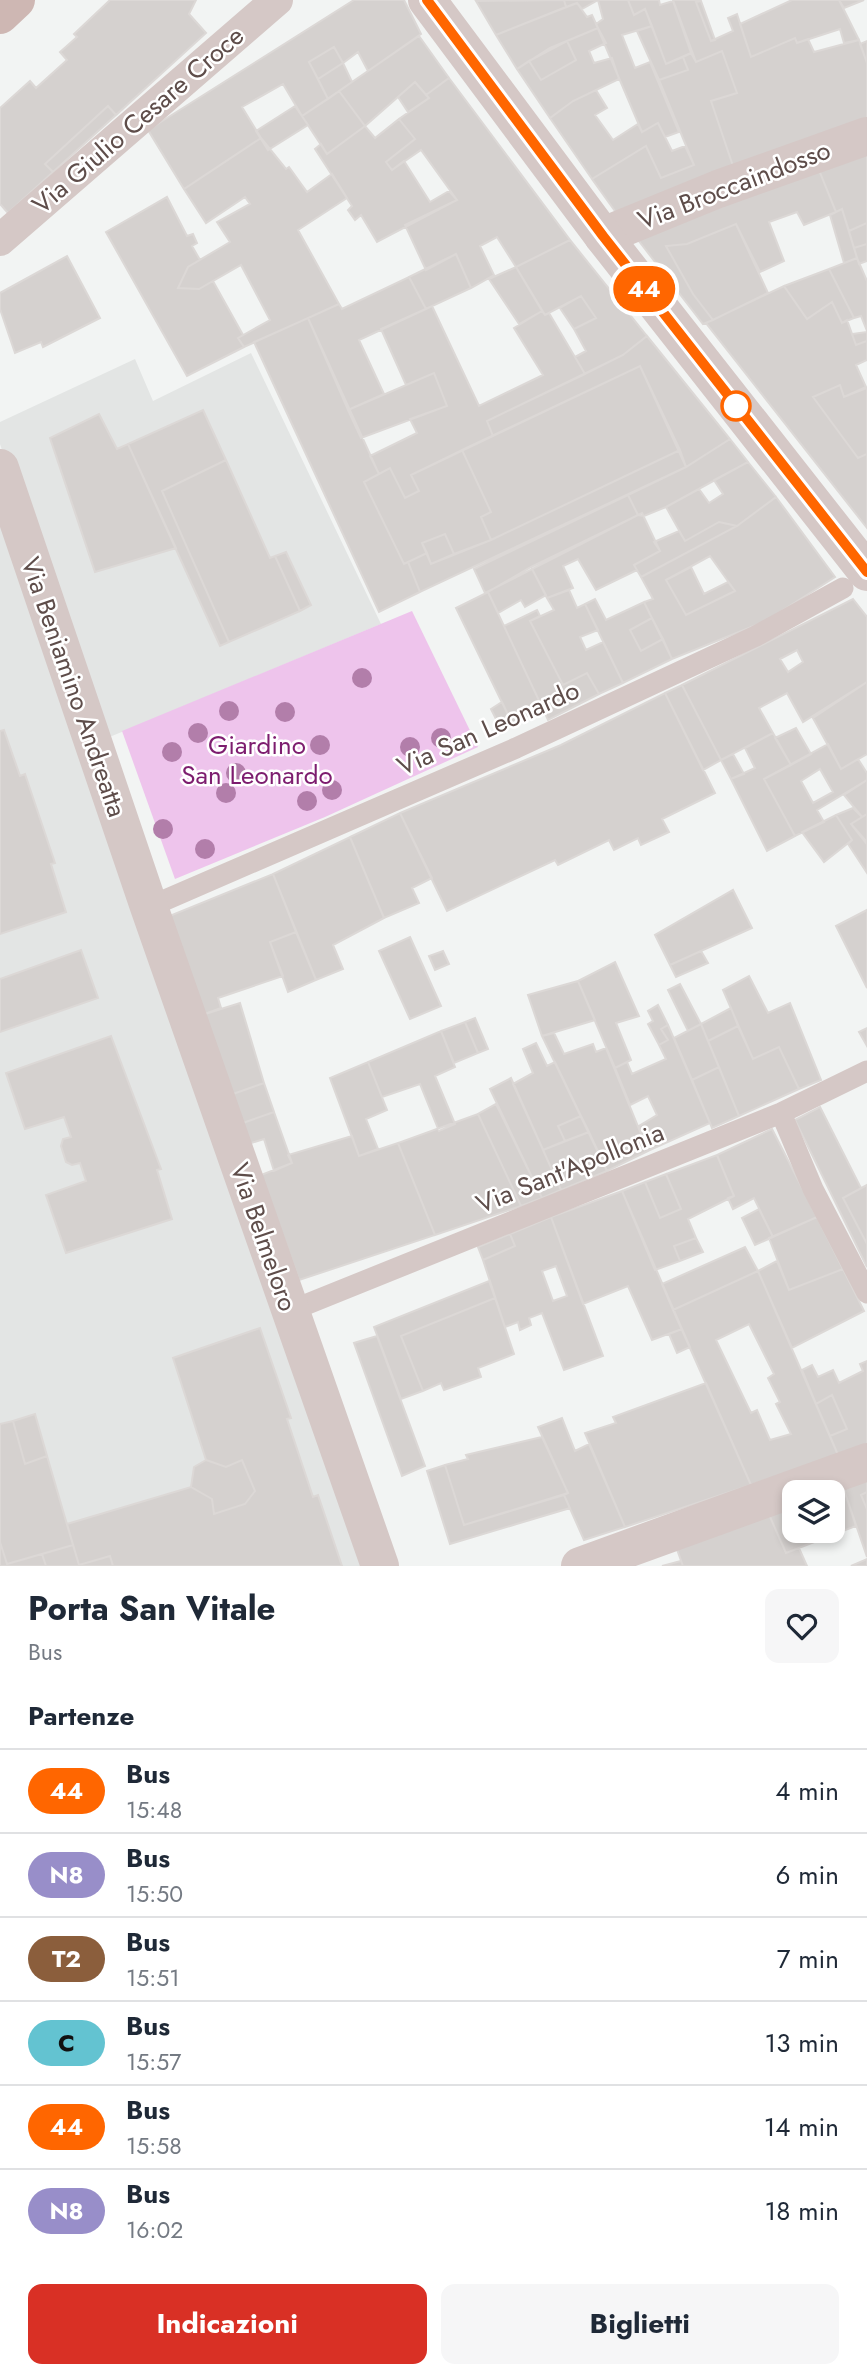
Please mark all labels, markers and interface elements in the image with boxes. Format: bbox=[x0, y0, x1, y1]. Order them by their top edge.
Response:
street label: Via Giulio Cesare Croce bbox=[24, 17, 252, 223]
street label: Via Broccaindosso bbox=[632, 131, 836, 239]
line badge: 44 bbox=[612, 266, 676, 312]
text: 44 bbox=[627, 271, 661, 306]
unlabelled marker bbox=[721, 391, 751, 421]
street label: Via Beniamino Andreatta bbox=[12, 552, 136, 822]
street label: Via San Leonardo bbox=[391, 671, 585, 785]
park label: Giardino San Leonardo bbox=[181, 726, 333, 794]
street label: Via Sant'Apollonia bbox=[470, 1113, 670, 1223]
street label: Via Belmeloro bbox=[221, 1158, 307, 1316]
map controls bbox=[782, 1480, 845, 1543]
button: layers bbox=[782, 1480, 845, 1543]
text: Porta San Vitale bbox=[28, 1585, 276, 1632]
button: heart bbox=[765, 1589, 839, 1663]
text: Bus bbox=[28, 1635, 62, 1669]
text: Partenze bbox=[28, 1697, 134, 1735]
text: Bus bbox=[126, 1755, 170, 1793]
text: 4 min bbox=[775, 1772, 839, 1810]
text: 44 bbox=[50, 1773, 83, 1808]
text: 15:48 bbox=[126, 1793, 182, 1827]
text: Bus bbox=[126, 1839, 170, 1877]
text: 6 min bbox=[776, 1856, 839, 1894]
text: N8 bbox=[49, 1857, 84, 1892]
text: 15:50 bbox=[126, 1877, 183, 1911]
text: Bus bbox=[126, 1923, 170, 1961]
text: 7 min bbox=[777, 1940, 839, 1978]
text: T2 bbox=[52, 1941, 81, 1976]
text: 15:51 bbox=[126, 1961, 180, 1995]
text: Bus bbox=[126, 2007, 170, 2045]
text: 13 min bbox=[765, 2024, 839, 2062]
text: C bbox=[58, 2025, 75, 2060]
text: 15:57 bbox=[126, 2045, 181, 2079]
text: Bus bbox=[126, 2091, 170, 2129]
text: 14 min bbox=[764, 2108, 839, 2146]
text: 44 bbox=[50, 2109, 83, 2144]
text: 15:58 bbox=[126, 2129, 182, 2163]
text: Bus bbox=[126, 2175, 170, 2213]
text: 18 min bbox=[765, 2192, 839, 2230]
text: N8 bbox=[49, 2193, 84, 2228]
text: 16:02 bbox=[126, 2213, 183, 2247]
button: Indicazioni bbox=[28, 2284, 427, 2364]
button: Biglietti bbox=[441, 2284, 839, 2364]

